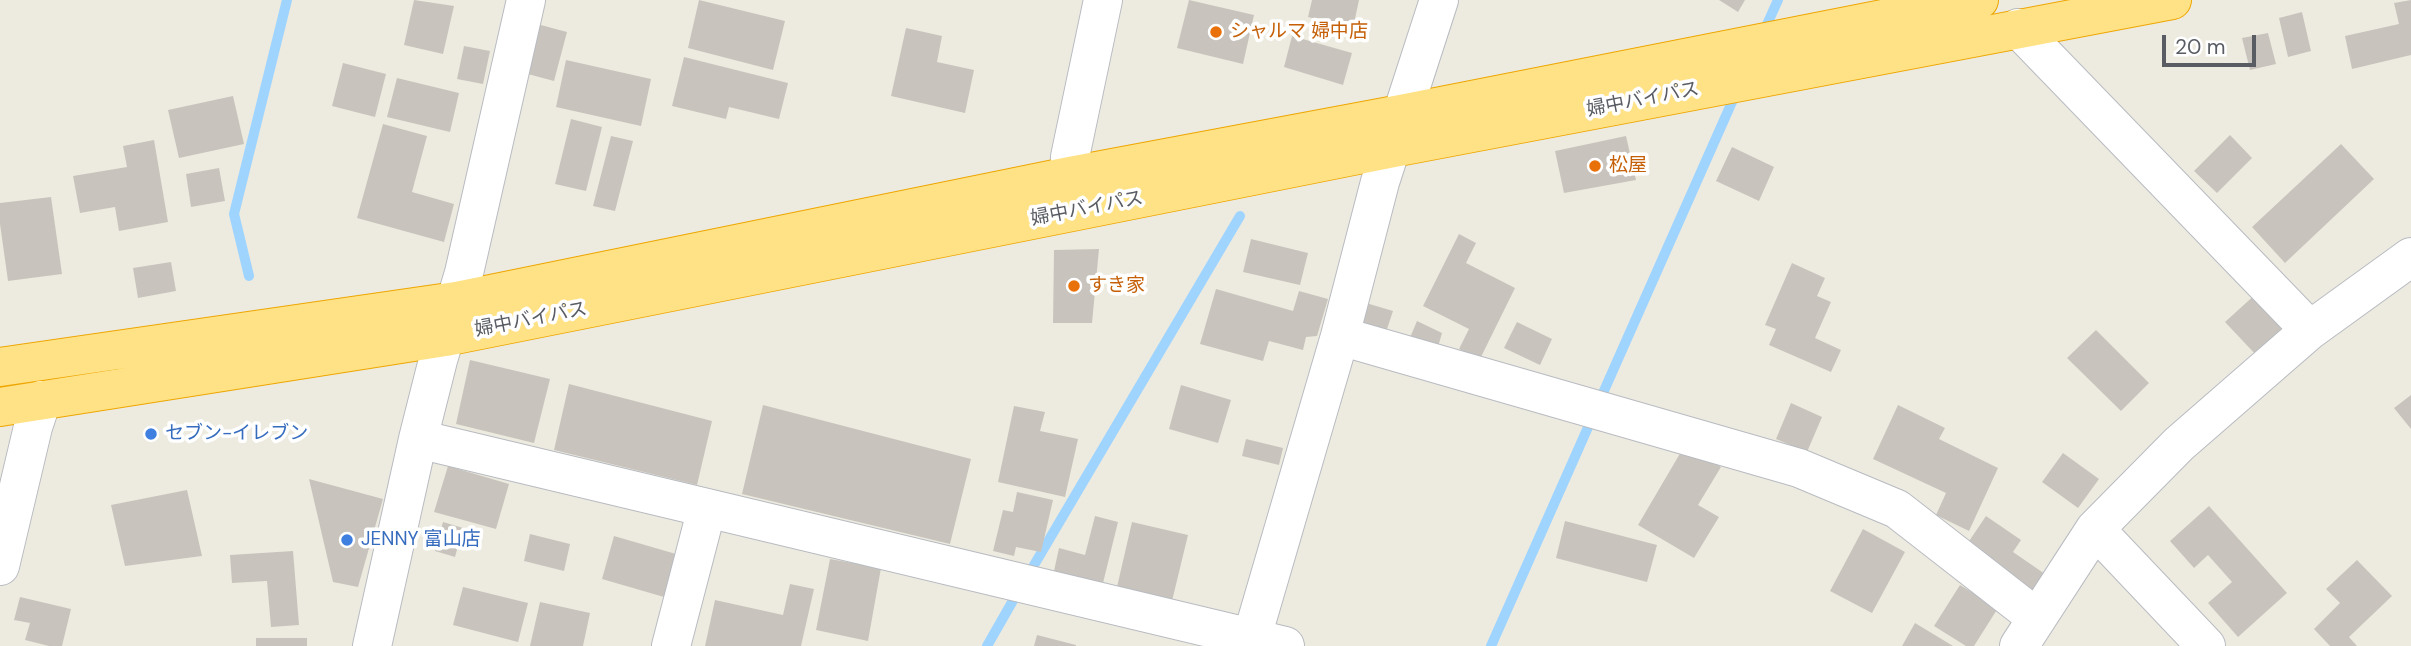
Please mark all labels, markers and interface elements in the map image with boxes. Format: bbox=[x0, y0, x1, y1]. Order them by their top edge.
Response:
place label: シャルマ 婦中店 bbox=[1230, 21, 1368, 43]
scale bar bbox=[2166, 21, 2260, 65]
marker: シャルマ 婦中店 bbox=[1208, 24, 1224, 40]
text: 20 m bbox=[2175, 33, 2226, 61]
street label: 婦中バイパス bbox=[1585, 78, 1701, 122]
place label: 松屋 bbox=[1609, 155, 1647, 177]
marker: 松屋 bbox=[1587, 158, 1603, 174]
street label: 婦中バイパス bbox=[1029, 187, 1145, 231]
place label: すき家 bbox=[1088, 275, 1145, 297]
marker: すき家 bbox=[1066, 278, 1082, 294]
street label: 婦中バイパス bbox=[473, 298, 589, 342]
place label: セブン-イレブン bbox=[165, 423, 308, 445]
marker: セブン-イレブン bbox=[143, 426, 159, 442]
place label: JENNY 富山店 bbox=[361, 529, 481, 551]
marker: JENNY 富山店 bbox=[339, 532, 355, 548]

